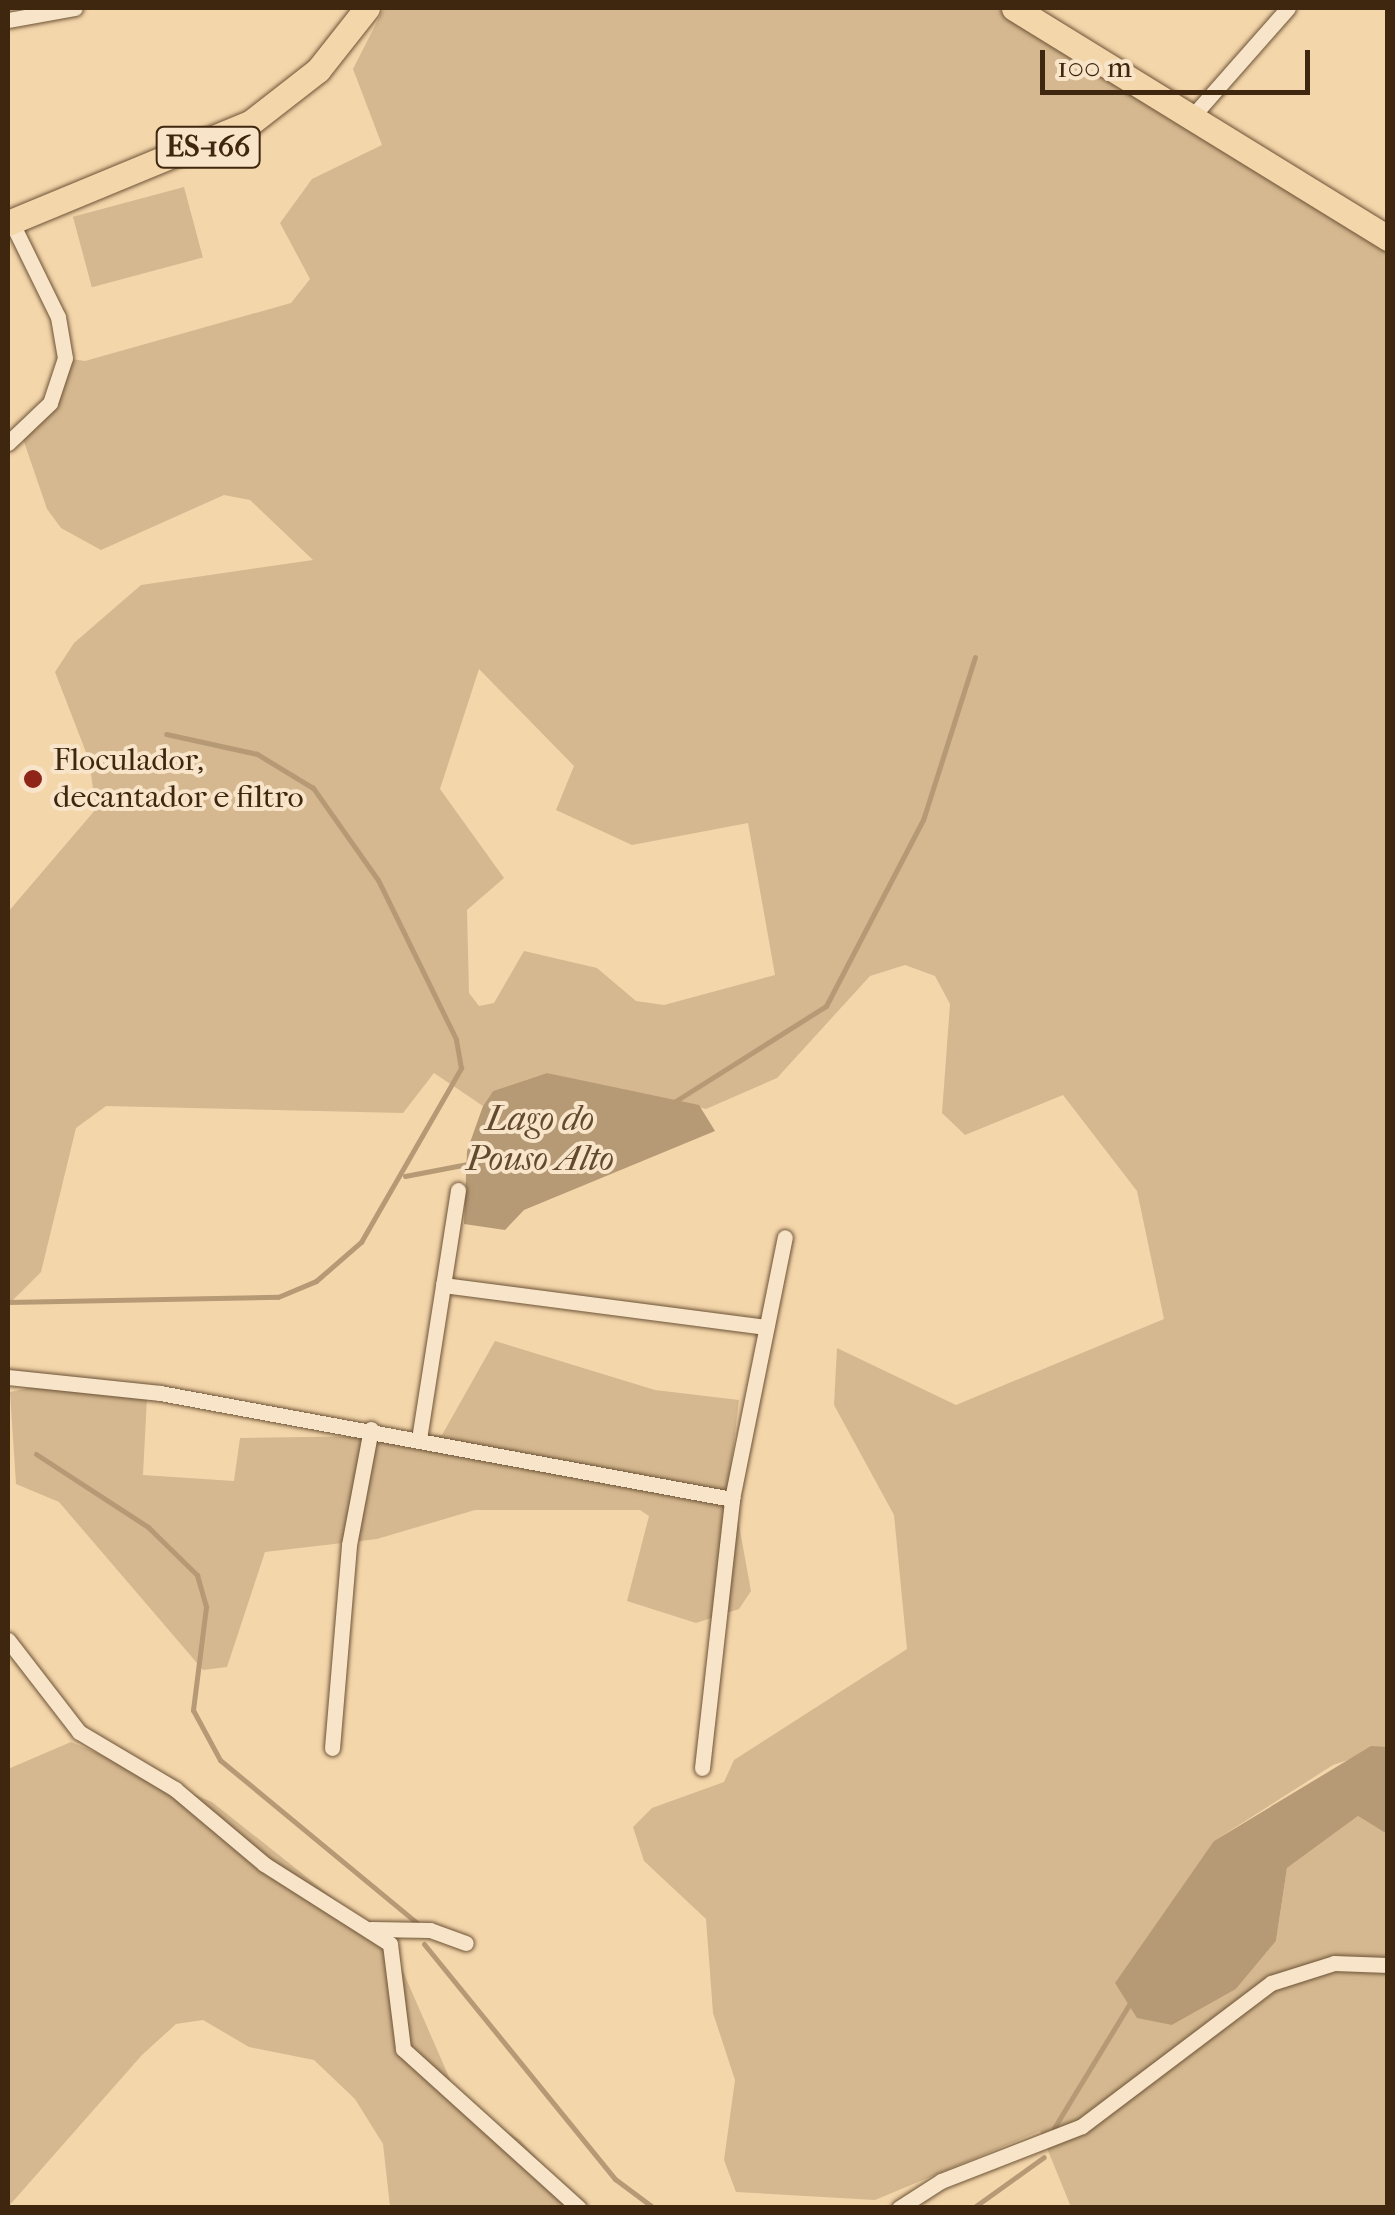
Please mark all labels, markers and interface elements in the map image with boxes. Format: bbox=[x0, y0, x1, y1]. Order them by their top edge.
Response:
scale bar bbox=[1045, 30, 1315, 92]
text: 100 m bbox=[1057, 50, 1132, 85]
road number: ES-166 bbox=[156, 122, 260, 172]
place label: Floculador, decantador e filtro bbox=[53, 742, 304, 817]
marker: Floculador, decantador e filtro bbox=[22, 768, 44, 790]
water label: Lago do Pouso Alto bbox=[466, 1098, 614, 1180]

